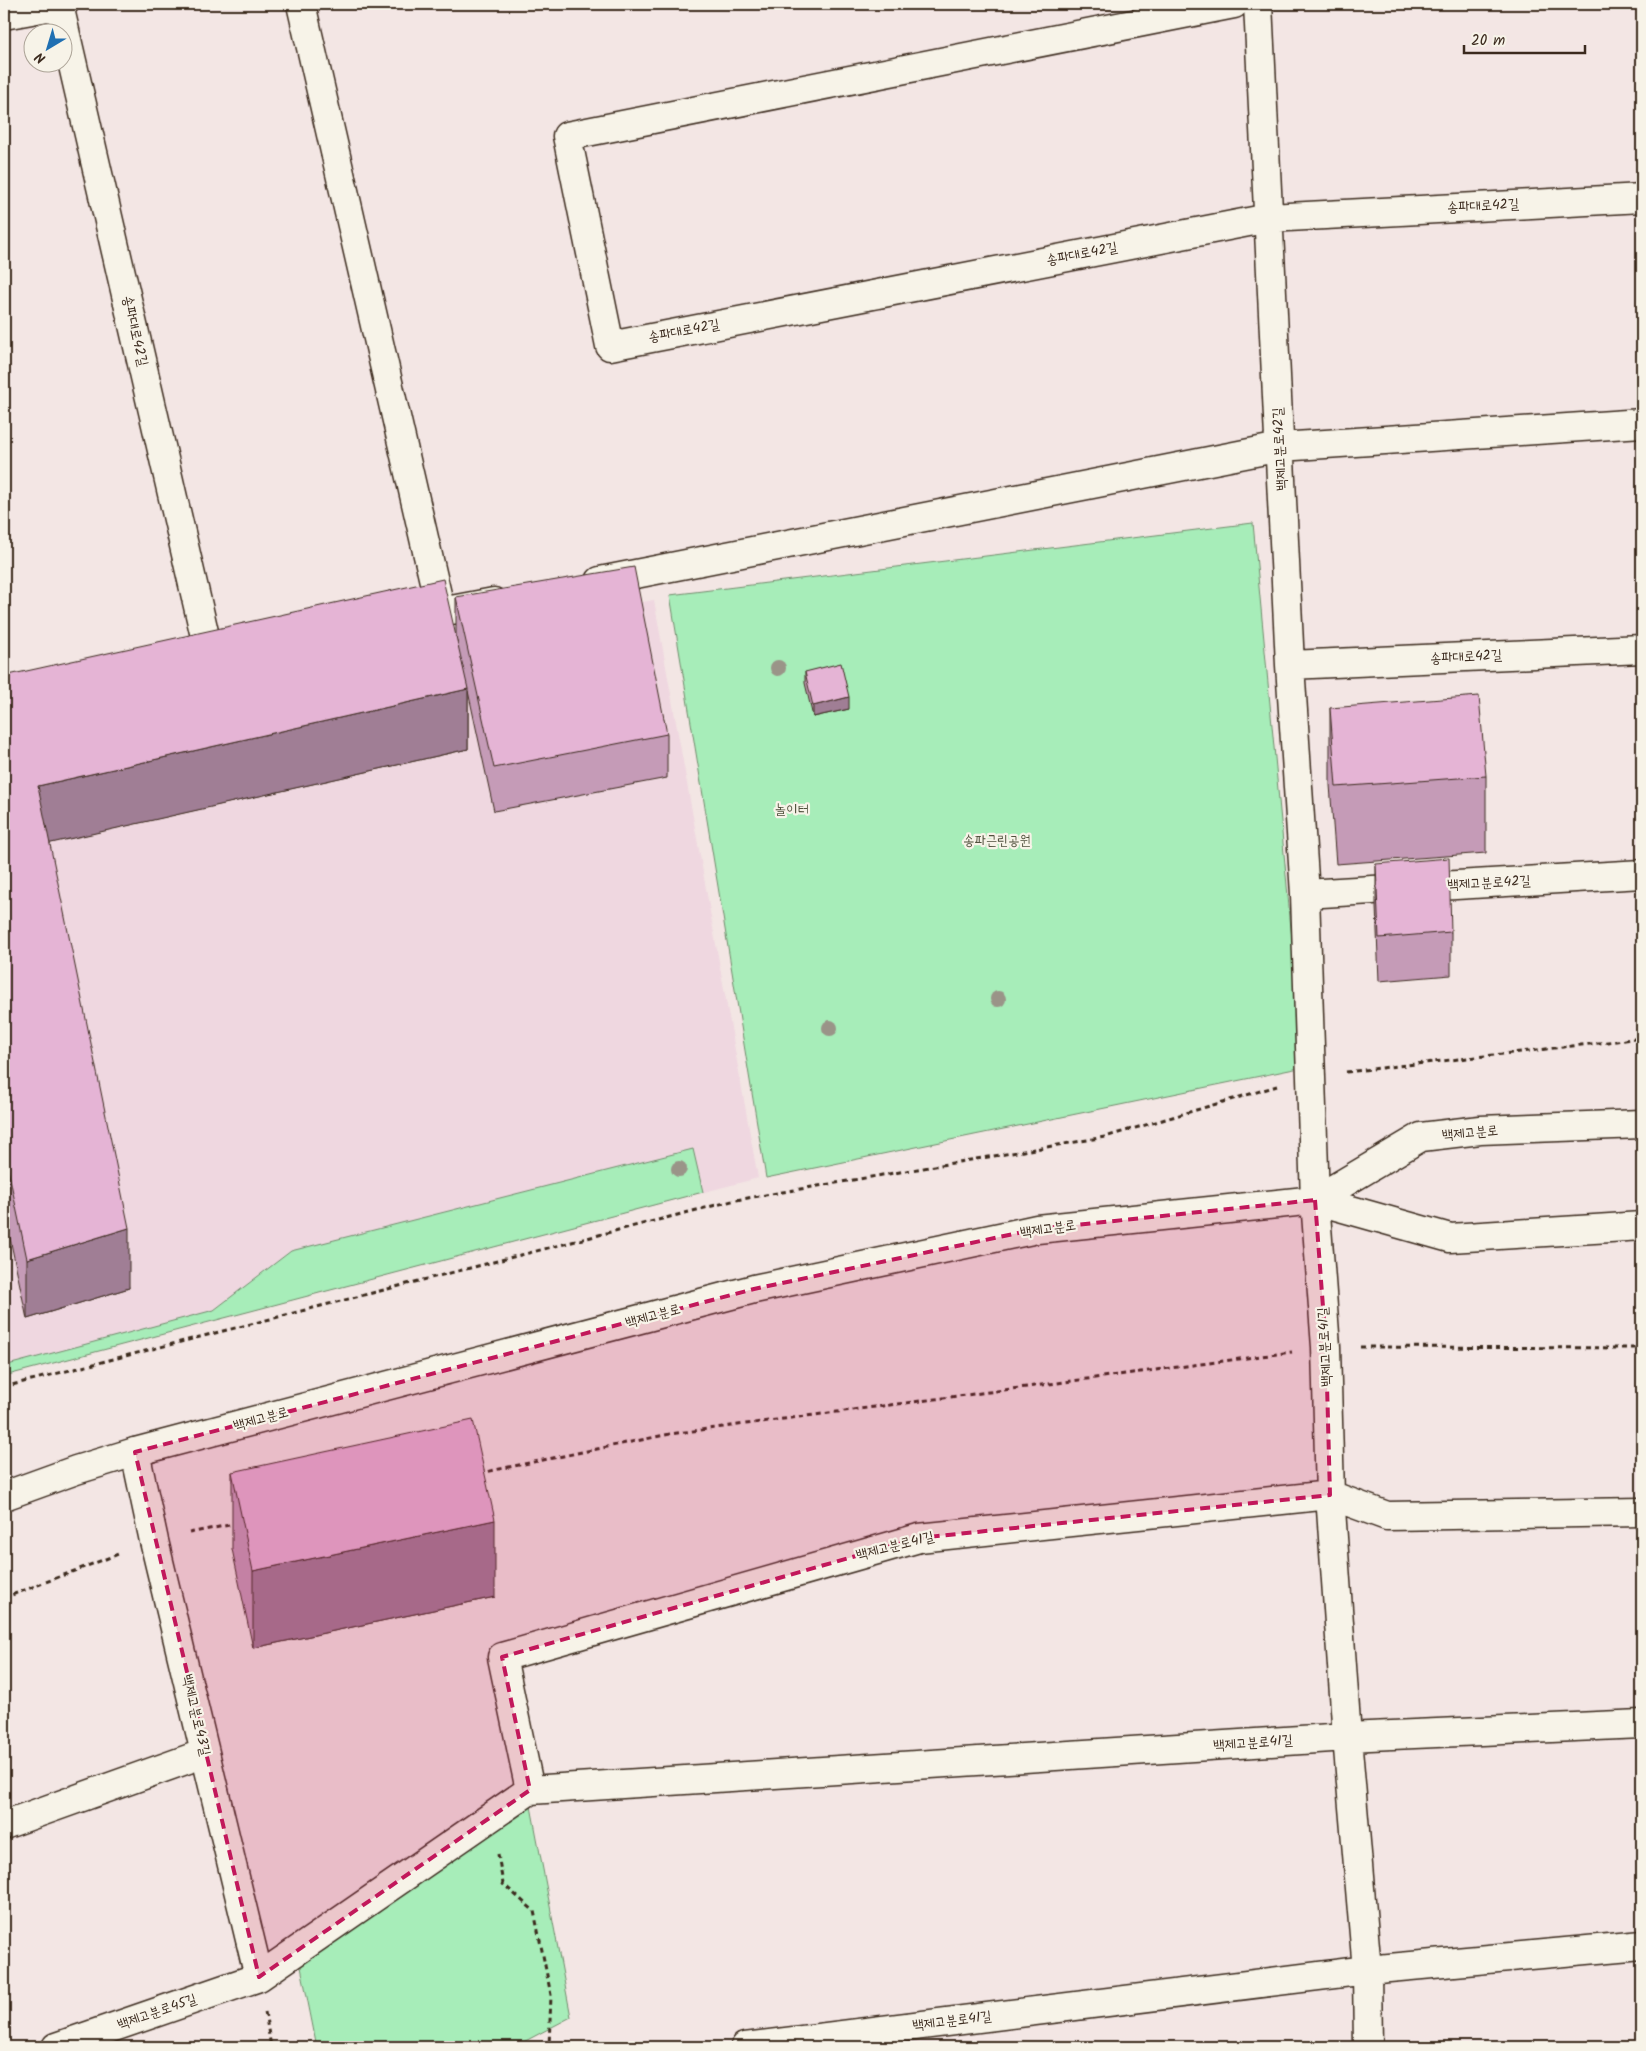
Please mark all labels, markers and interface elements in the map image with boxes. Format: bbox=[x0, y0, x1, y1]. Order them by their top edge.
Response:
north arrow bbox=[22, 22, 72, 72]
scale bar bbox=[1464, 22, 1585, 54]
text: 20 m bbox=[1471, 29, 1505, 53]
text: N bbox=[30, 46, 51, 69]
street label: 송파대로42길 bbox=[1446, 193, 1520, 219]
street label: 송파대로42길 bbox=[1044, 236, 1120, 272]
street label: 송파대로42길 bbox=[116, 293, 154, 369]
street label: 송파대로42길 bbox=[646, 313, 722, 349]
street label: 백제고분로42길 bbox=[1267, 406, 1293, 491]
street label: 송파대로42길 bbox=[1429, 644, 1503, 670]
park label: 놀이터 bbox=[775, 799, 809, 821]
park label: 송파근린공원 bbox=[963, 830, 1031, 852]
street label: 백제고분로42길 bbox=[1447, 870, 1532, 896]
street label: 백제고분로 bbox=[1441, 1120, 1499, 1146]
street label: 백제고분로 bbox=[1019, 1214, 1077, 1244]
street label: 백제고분로 bbox=[623, 1298, 683, 1334]
street label: 백제고분로41길 bbox=[1312, 1306, 1338, 1387]
street label: 백제고분로 bbox=[231, 1401, 291, 1437]
street label: 백제고분로41길 bbox=[854, 1526, 937, 1566]
street label: 백제고분로43길 bbox=[176, 1672, 216, 1759]
street label: 백제고분로41길 bbox=[1212, 1729, 1294, 1757]
street label: 백제고분로45길 bbox=[114, 1988, 200, 2036]
street label: 백제고분로41길 bbox=[911, 2005, 994, 2037]

